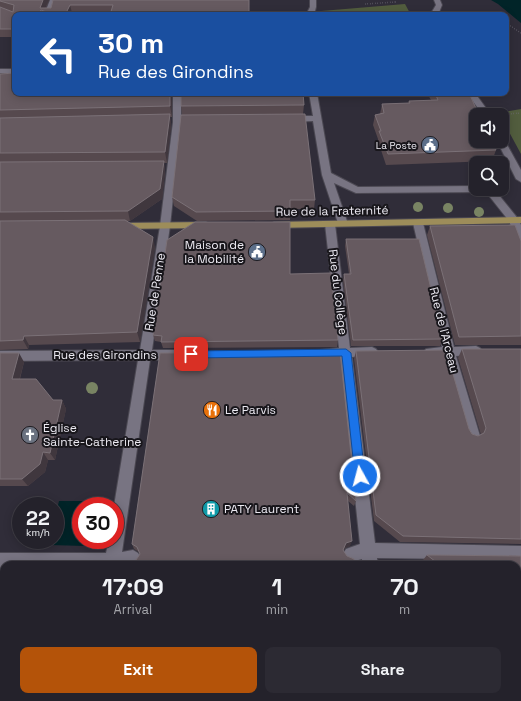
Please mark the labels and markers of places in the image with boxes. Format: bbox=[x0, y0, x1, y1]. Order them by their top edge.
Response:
public building icon: La Poste bbox=[420, 135, 440, 155]
place label: La Poste bbox=[376, 139, 417, 152]
place label: Maison de la Mobilité bbox=[184, 237, 244, 267]
public building icon: Maison de la Mobilité bbox=[247, 242, 267, 262]
pin bbox=[174, 337, 208, 371]
restaurant icon: Le Parvis bbox=[202, 400, 222, 420]
place label: Le Parvis bbox=[225, 402, 276, 418]
place label: Église Sainte-Catherine bbox=[43, 420, 141, 450]
church icon: Église Sainte-Catherine bbox=[20, 425, 40, 445]
building icon: PATY Laurent bbox=[201, 499, 221, 519]
place label: PATY Laurent bbox=[224, 501, 299, 517]

